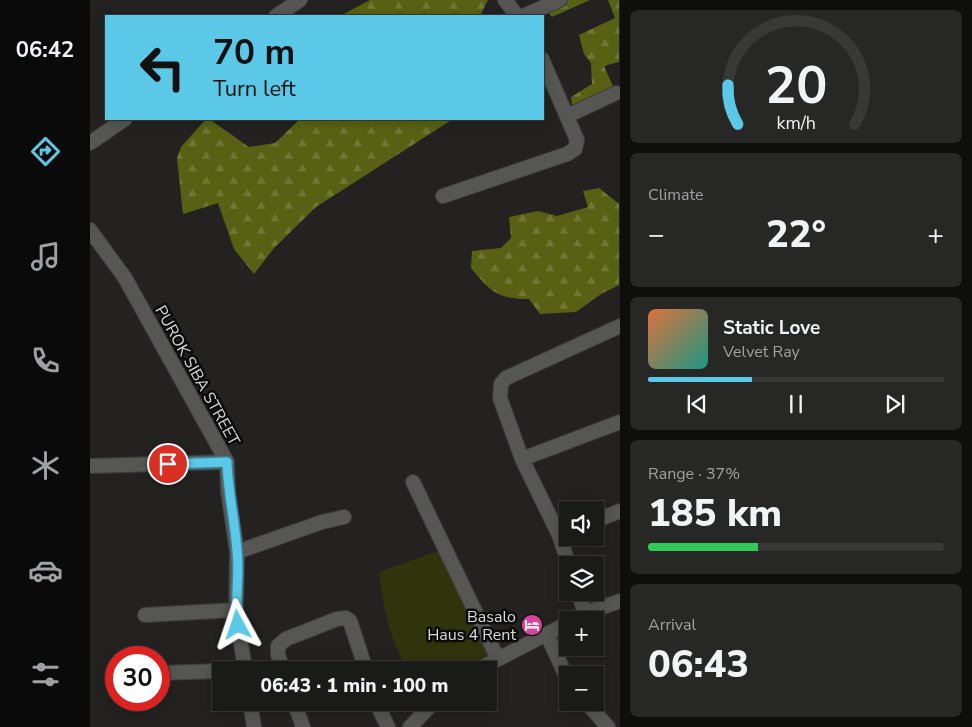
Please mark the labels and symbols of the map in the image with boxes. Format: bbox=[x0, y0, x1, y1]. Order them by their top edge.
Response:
street label: PUROK SIBA STREET bbox=[149, 301, 245, 450]
pin bbox=[147, 443, 189, 485]
position arrow bbox=[211, 598, 263, 650]
place label: Basalo Haus 4 Rent bbox=[427, 606, 516, 646]
hotel icon: Basalo Haus 4 Rent bbox=[520, 613, 544, 637]
speed limit sign: 30 bbox=[105, 646, 170, 711]

